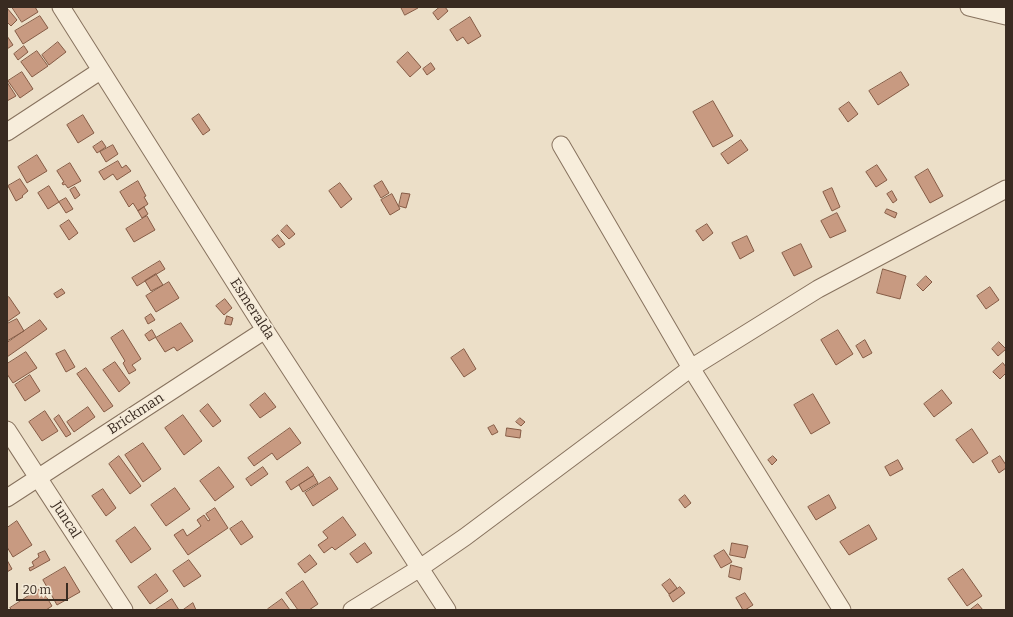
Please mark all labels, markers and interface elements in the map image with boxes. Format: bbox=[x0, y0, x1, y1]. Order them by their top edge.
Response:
street label: Esmeralda bbox=[226, 275, 278, 343]
street label: Brickman bbox=[105, 390, 167, 438]
street label: Juncal bbox=[48, 498, 84, 542]
scale bar bbox=[18, 575, 70, 601]
text: 20 m bbox=[23, 583, 51, 597]

